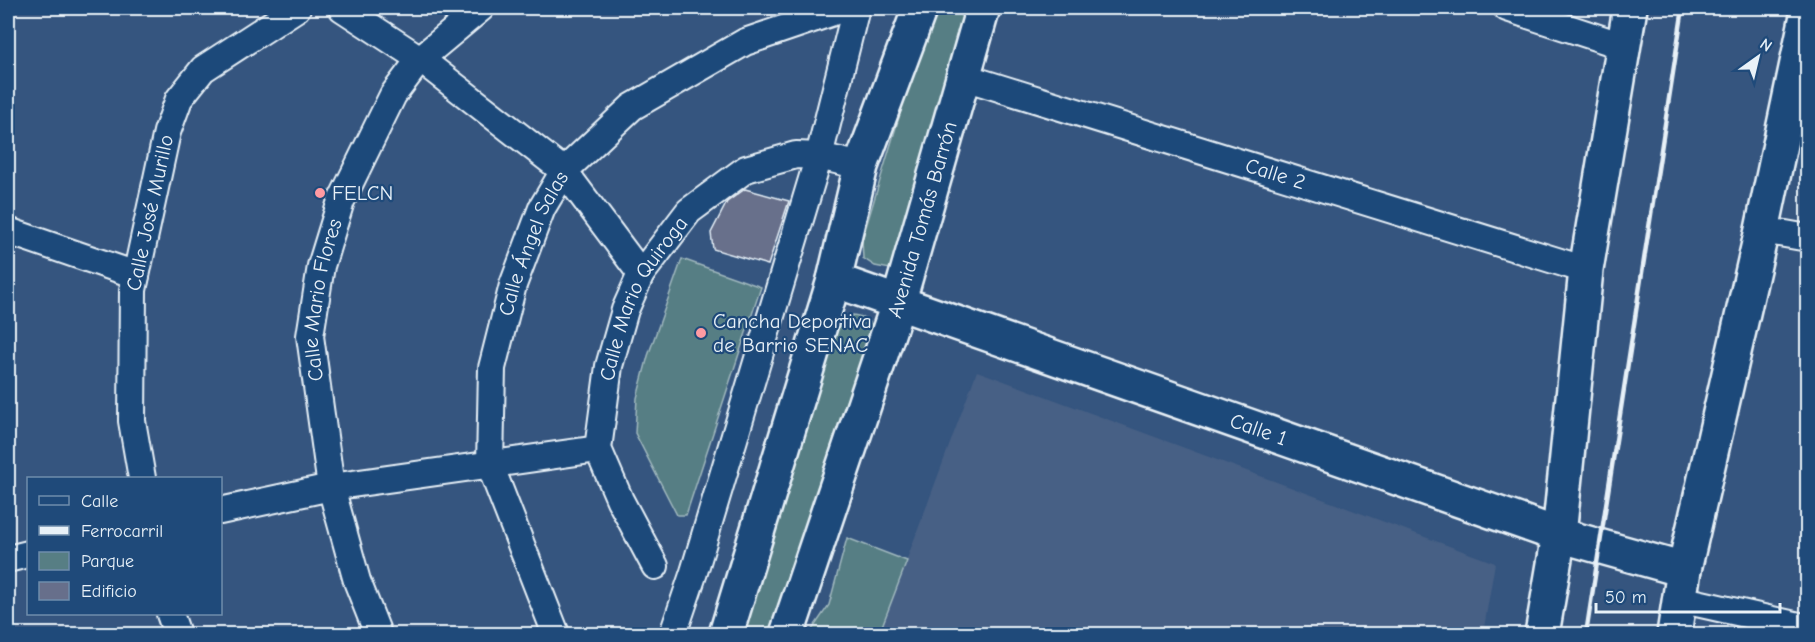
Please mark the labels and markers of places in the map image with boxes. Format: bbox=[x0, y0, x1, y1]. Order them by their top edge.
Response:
place label: FELCN bbox=[332, 181, 393, 205]
marker: FELCN bbox=[313, 186, 327, 200]
place label: Cancha Deportiva de Barrio SENAC bbox=[713, 309, 872, 357]
marker: Cancha Deportiva de Barrio SENAC bbox=[694, 326, 708, 340]

